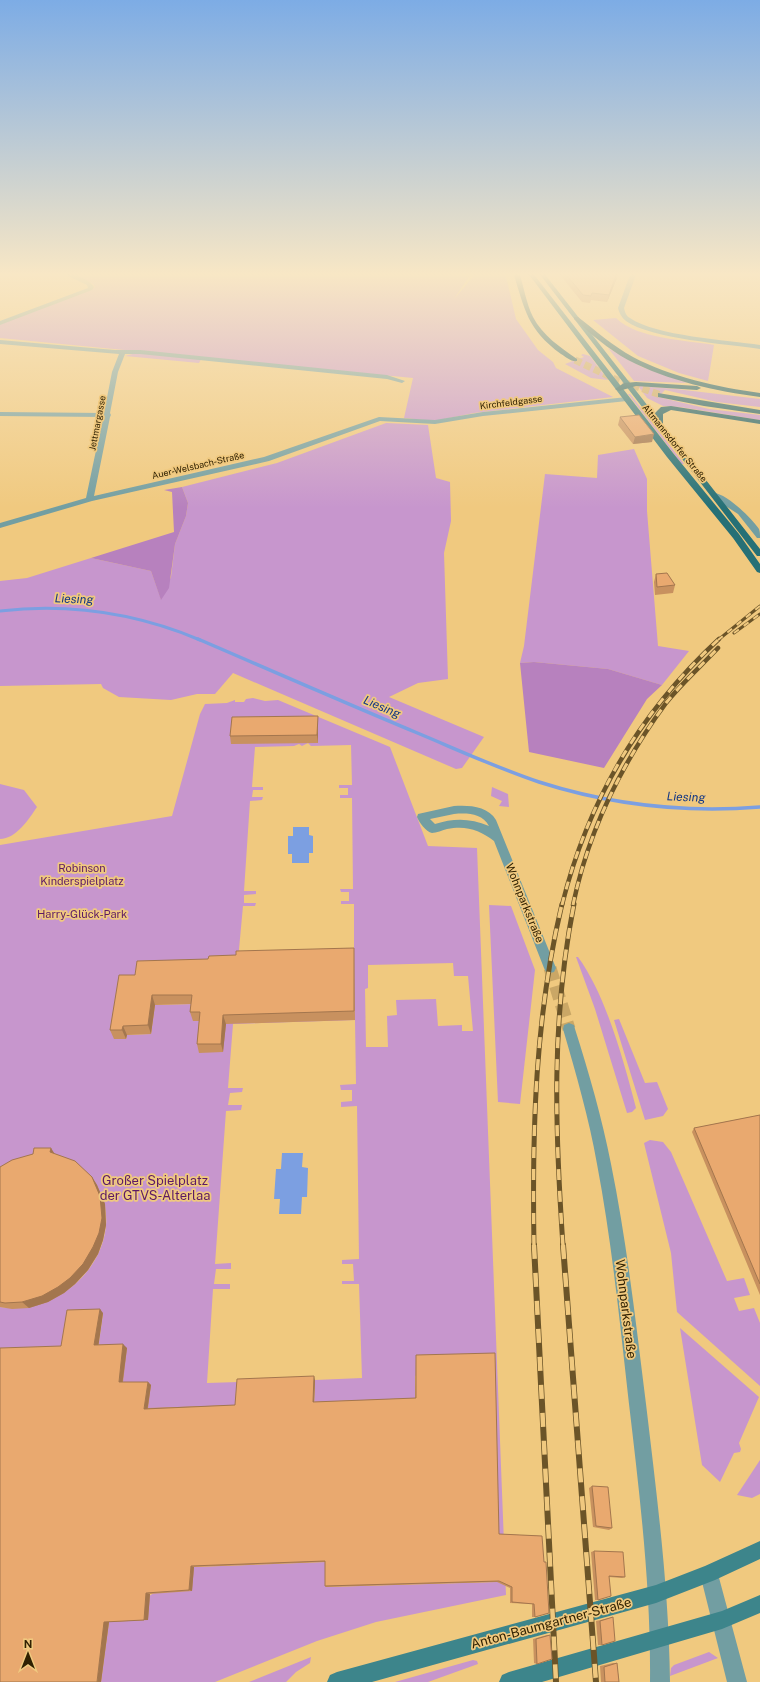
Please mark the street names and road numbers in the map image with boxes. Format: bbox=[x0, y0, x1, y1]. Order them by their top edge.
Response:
street label: Kirchfeldgasse bbox=[479, 393, 543, 411]
street label: Jettmargasse bbox=[86, 395, 108, 451]
street label: Altmannsdorfer Straße bbox=[640, 402, 710, 484]
street label: Auer-Welsbach-Straße bbox=[151, 449, 245, 481]
street label: Wohnparkstraße bbox=[504, 862, 546, 944]
street label: Wohnparkstraße bbox=[612, 1259, 640, 1359]
street label: Anton-Baumgartner-Straße bbox=[469, 1594, 633, 1652]

